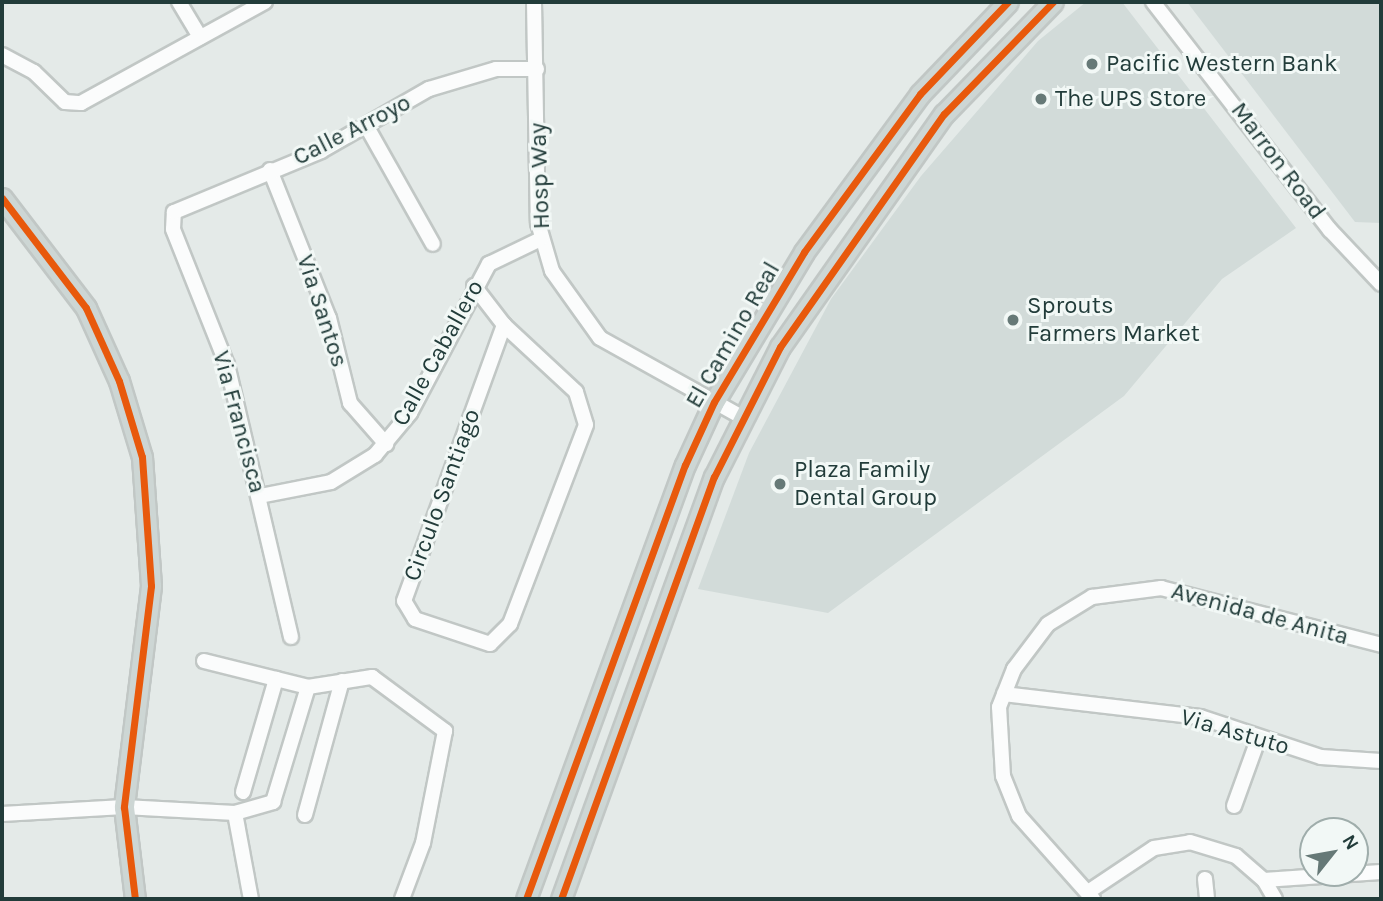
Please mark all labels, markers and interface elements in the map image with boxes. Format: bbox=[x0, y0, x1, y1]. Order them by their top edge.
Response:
place label: Pacific Western Bank bbox=[1106, 50, 1337, 78]
marker: Pacific Western Bank bbox=[1084, 56, 1100, 72]
place label: The UPS Store bbox=[1055, 85, 1206, 113]
street label: Calle Arroyo bbox=[288, 88, 416, 172]
marker: The UPS Store bbox=[1033, 91, 1049, 107]
street label: Marron Road bbox=[1225, 97, 1331, 225]
street label: Hosp Way bbox=[524, 122, 556, 230]
street label: Via Santos bbox=[290, 251, 354, 371]
street label: El Camino Real bbox=[680, 257, 786, 413]
street label: Calle Caballero bbox=[386, 275, 490, 431]
place label: Sprouts Farmers Market bbox=[1027, 292, 1200, 348]
marker: Sprouts Farmers Market bbox=[1005, 312, 1021, 328]
street label: Via Francisca bbox=[206, 348, 272, 496]
street label: Circulo Santiago bbox=[397, 405, 487, 585]
place label: Plaza Family Dental Group bbox=[794, 456, 937, 512]
marker: Plaza Family Dental Group bbox=[772, 476, 788, 492]
street label: Avenida de Anita bbox=[1168, 576, 1352, 652]
street label: Via Astuto bbox=[1177, 703, 1293, 761]
north arrow bbox=[1299, 817, 1369, 887]
text: N bbox=[1337, 831, 1363, 854]

